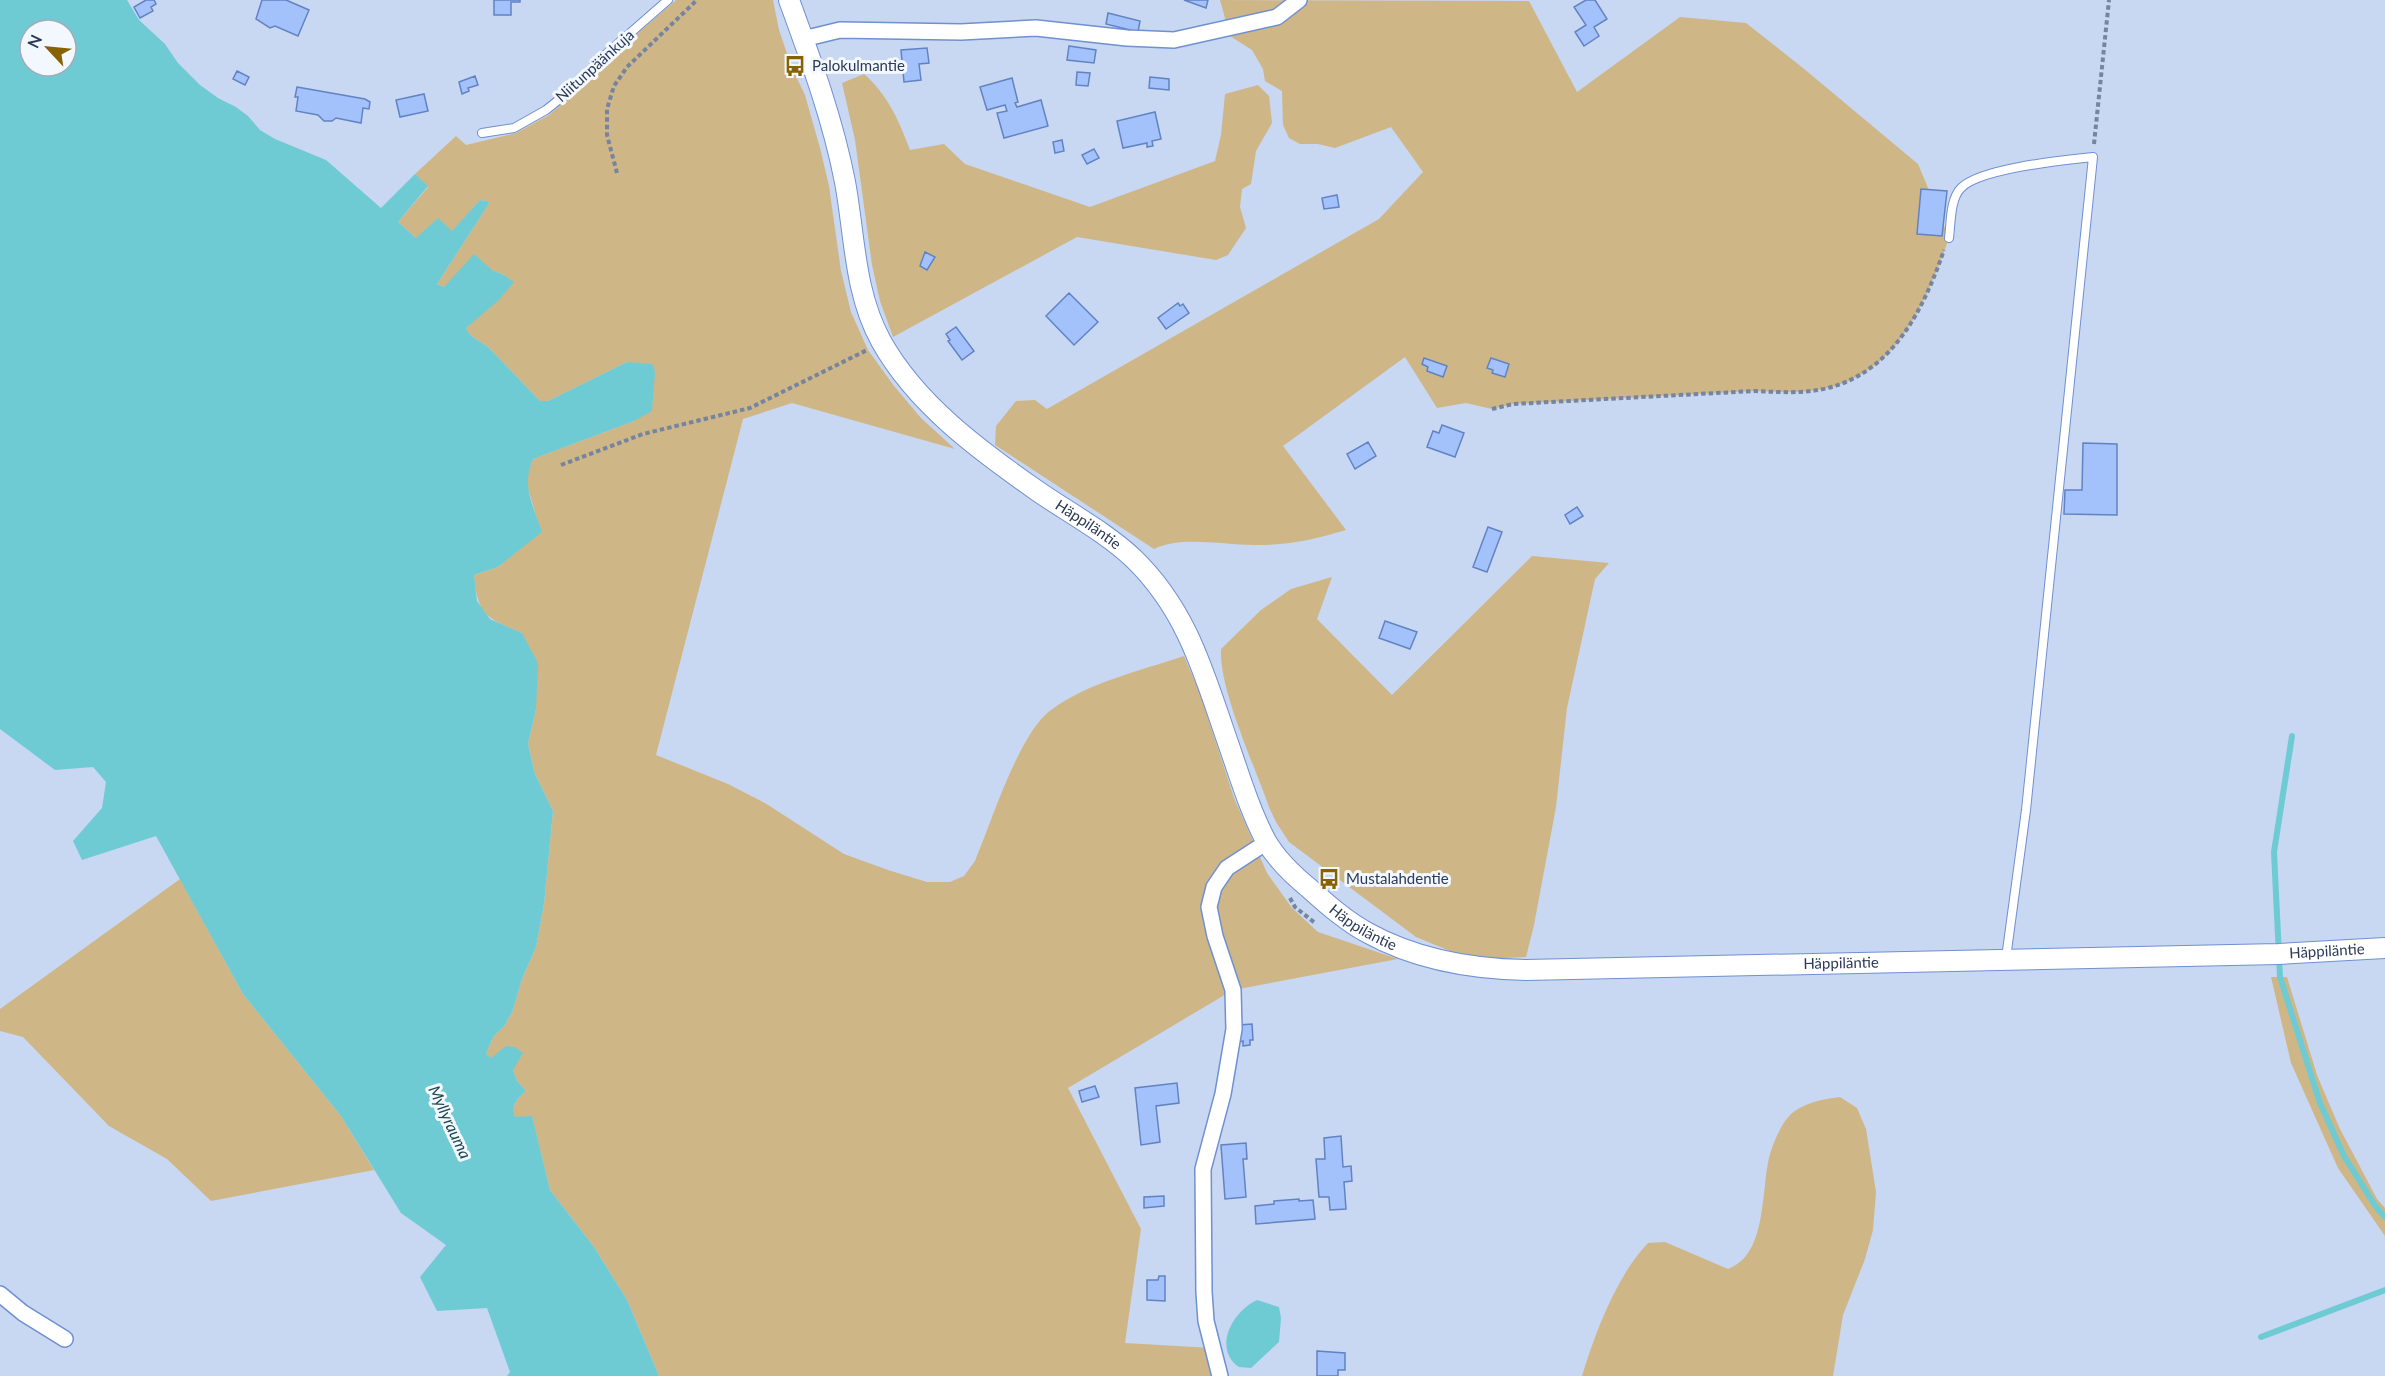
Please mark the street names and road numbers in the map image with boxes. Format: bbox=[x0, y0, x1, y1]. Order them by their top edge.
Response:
street label: Niitunpäänkuja bbox=[551, 25, 637, 105]
street label: Häppiläntie bbox=[1052, 495, 1125, 552]
street label: Häppiläntie bbox=[1326, 900, 1400, 954]
street label: Häppiläntie bbox=[2289, 939, 2365, 961]
street label: Häppiläntie bbox=[1803, 953, 1879, 972]

